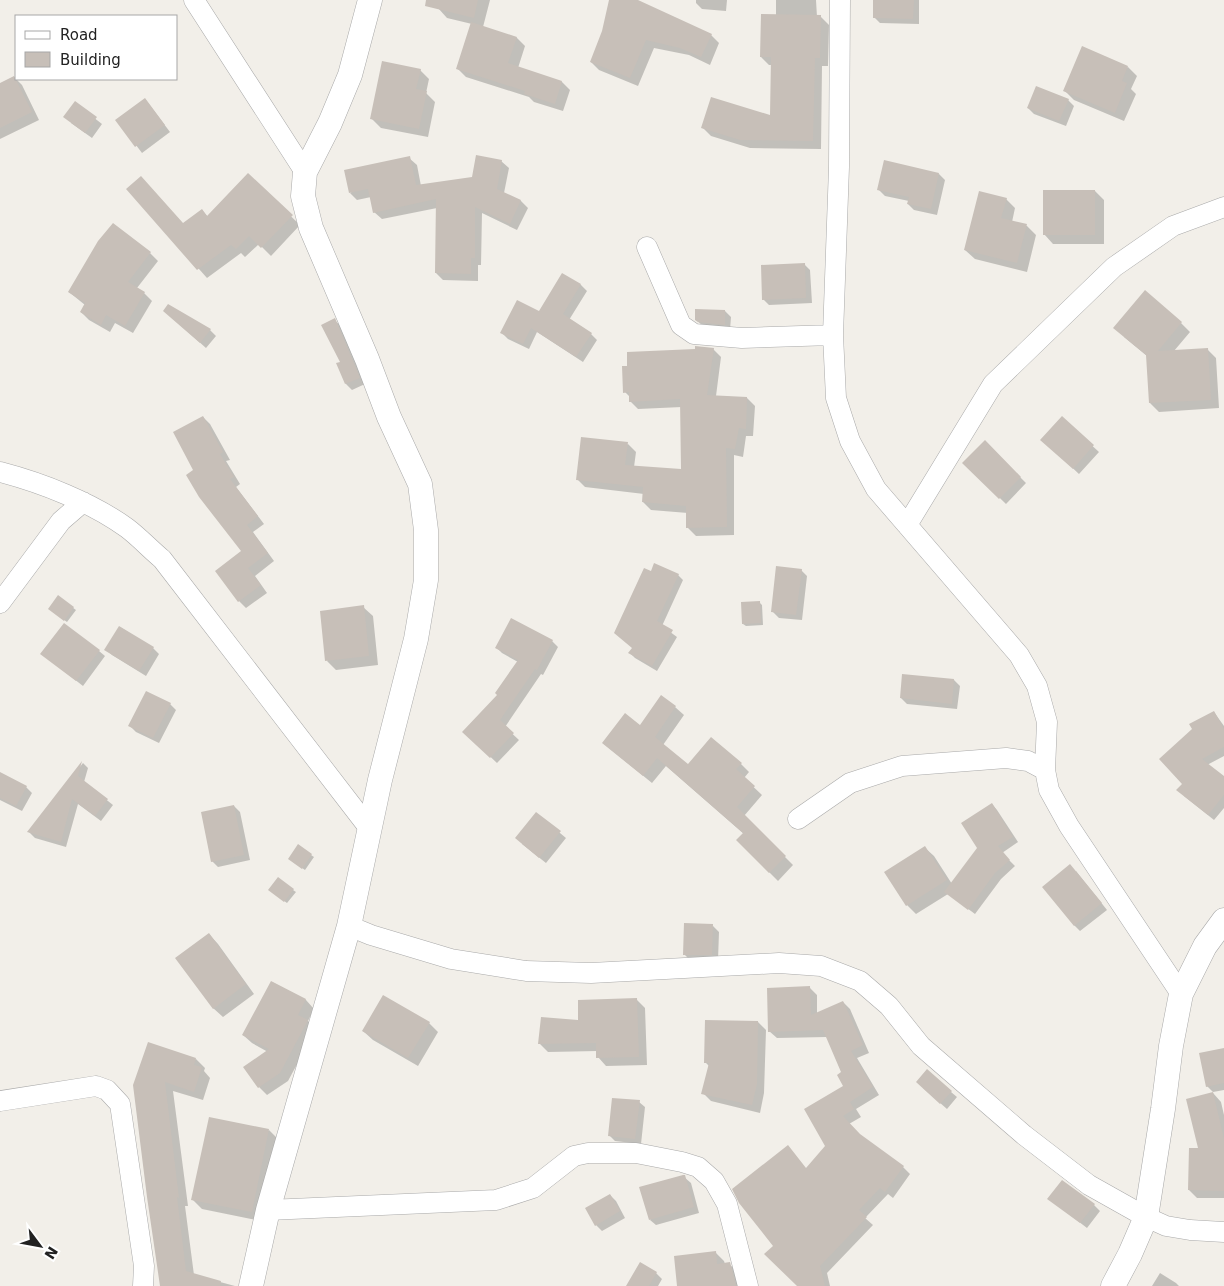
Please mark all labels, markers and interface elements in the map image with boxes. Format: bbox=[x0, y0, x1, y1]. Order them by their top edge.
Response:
legend bbox=[15, 15, 178, 80]
text: Road bbox=[60, 26, 98, 44]
text: Building bbox=[60, 51, 121, 69]
north arrow bbox=[15, 1221, 65, 1271]
text: N bbox=[41, 1244, 61, 1262]

